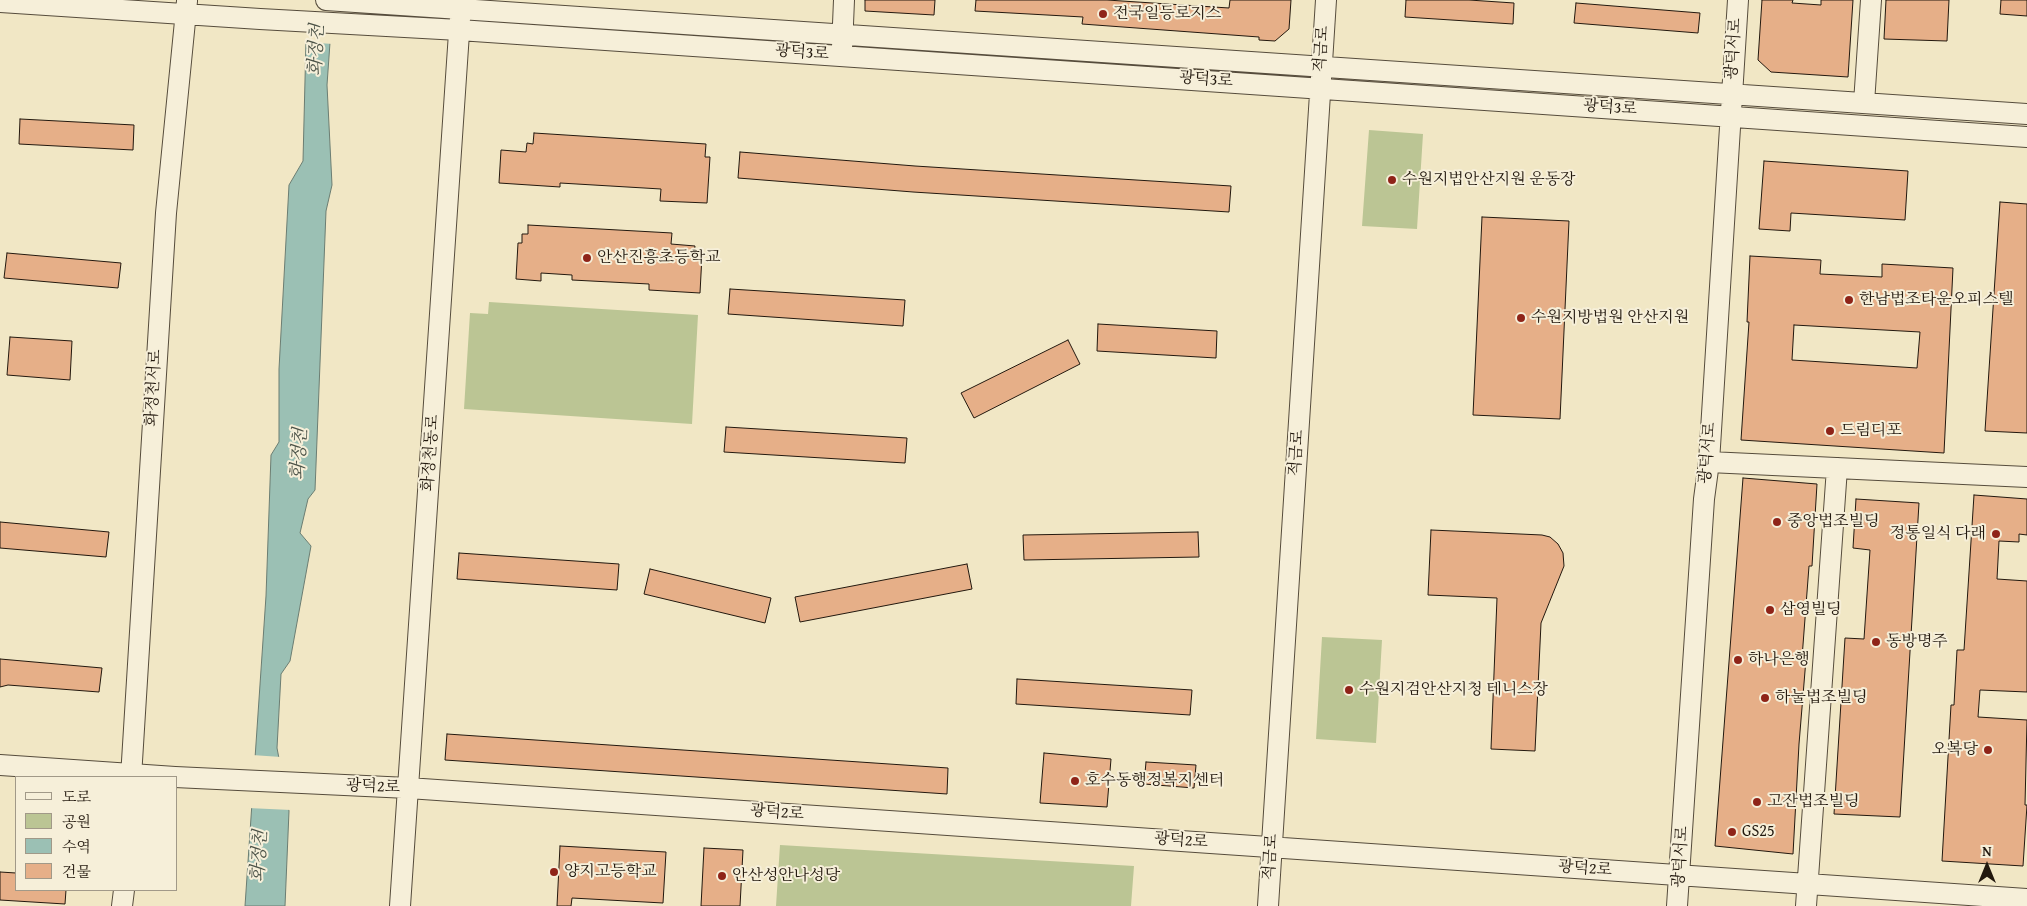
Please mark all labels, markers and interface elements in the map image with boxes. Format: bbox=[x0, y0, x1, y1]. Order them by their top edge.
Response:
place label: 전국일등로지스 bbox=[1113, 4, 1221, 24]
marker: 전국일등로지스 bbox=[1097, 8, 1109, 20]
street label: 광덕서로 bbox=[1722, 17, 1746, 81]
water label: 화정천 bbox=[305, 23, 329, 77]
street label: 적금로 bbox=[1311, 25, 1333, 73]
street label: 광덕3로 bbox=[774, 42, 830, 64]
street label: 광덕3로 bbox=[1178, 69, 1234, 91]
street label: 광덕3로 bbox=[1582, 97, 1638, 119]
place label: 수원지법안산지원 운동장 bbox=[1402, 170, 1576, 190]
marker: 수원지법안산지원 운동장 bbox=[1386, 174, 1398, 186]
place label: 안산진흥초등학교 bbox=[597, 248, 721, 268]
marker: 안산진흥초등학교 bbox=[581, 252, 593, 264]
place label: 한남법조타운오피스텔 bbox=[1859, 290, 2014, 310]
marker: 한남법조타운오피스텔 bbox=[1843, 294, 1855, 306]
place label: 수원지방법원 안산지원 bbox=[1531, 308, 1689, 328]
marker: 수원지방법원 안산지원 bbox=[1515, 312, 1527, 324]
street label: 화정천서로 bbox=[142, 349, 166, 427]
street label: 화정천동로 bbox=[419, 414, 443, 492]
street label: 광덕서로 bbox=[1696, 421, 1720, 485]
place label: 드림디포 bbox=[1840, 421, 1902, 441]
marker: 드림디포 bbox=[1824, 425, 1836, 437]
water label: 화정천 bbox=[287, 427, 313, 481]
street label: 적금로 bbox=[1286, 429, 1308, 477]
place label: 중앙법조빌딩 bbox=[1787, 512, 1880, 532]
marker: 중앙법조빌딩 bbox=[1771, 516, 1783, 528]
place label: 정통일식 다래 bbox=[1890, 524, 1986, 544]
marker: 정통일식 다래 bbox=[1990, 528, 2002, 540]
place label: 삼영빌딩 bbox=[1780, 600, 1842, 620]
marker: 삼영빌딩 bbox=[1764, 604, 1776, 616]
place label: 동방명주 bbox=[1886, 632, 1948, 652]
marker: 동방명주 bbox=[1870, 636, 1882, 648]
place label: 하나은행 bbox=[1748, 650, 1810, 670]
marker: 하나은행 bbox=[1732, 654, 1744, 666]
place label: 수원지검안산지청 테니스장 bbox=[1359, 680, 1548, 700]
marker: 수원지검안산지청 테니스장 bbox=[1343, 684, 1355, 696]
place label: 하눌법조빌딩 bbox=[1775, 688, 1868, 708]
marker: 하눌법조빌딩 bbox=[1759, 692, 1771, 704]
place label: 오복당 bbox=[1932, 740, 1978, 760]
marker: 오복당 bbox=[1982, 744, 1994, 756]
place label: 호수동행정복지센터 bbox=[1085, 771, 1224, 791]
marker: 호수동행정복지센터 bbox=[1069, 775, 1081, 787]
legend bbox=[15, 776, 178, 891]
street label: 광덕2로 bbox=[346, 776, 400, 798]
text: 도로 bbox=[62, 786, 91, 807]
place label: 고잔법조빌딩 bbox=[1767, 792, 1860, 812]
marker: 고잔법조빌딩 bbox=[1751, 796, 1763, 808]
street label: 광덕2로 bbox=[749, 802, 805, 824]
text: 공원 bbox=[62, 811, 91, 832]
place label: GS25 bbox=[1742, 822, 1775, 842]
street label: 광덕서로 bbox=[1669, 825, 1693, 889]
marker: GS25 bbox=[1726, 826, 1738, 838]
water label: 화정천 bbox=[247, 829, 273, 883]
street label: 광덕2로 bbox=[1153, 830, 1209, 852]
street label: 적금로 bbox=[1260, 833, 1282, 881]
text: 수역 bbox=[62, 836, 91, 857]
north arrow bbox=[1962, 841, 2012, 891]
text: N bbox=[1982, 841, 1992, 861]
street label: 광덕2로 bbox=[1557, 858, 1613, 880]
text: 건물 bbox=[62, 861, 91, 882]
place label: 양지고등학교 bbox=[564, 862, 657, 882]
marker: 양지고등학교 bbox=[548, 866, 560, 878]
place label: 안산성안나성당 bbox=[732, 866, 840, 886]
marker: 안산성안나성당 bbox=[716, 870, 728, 882]

